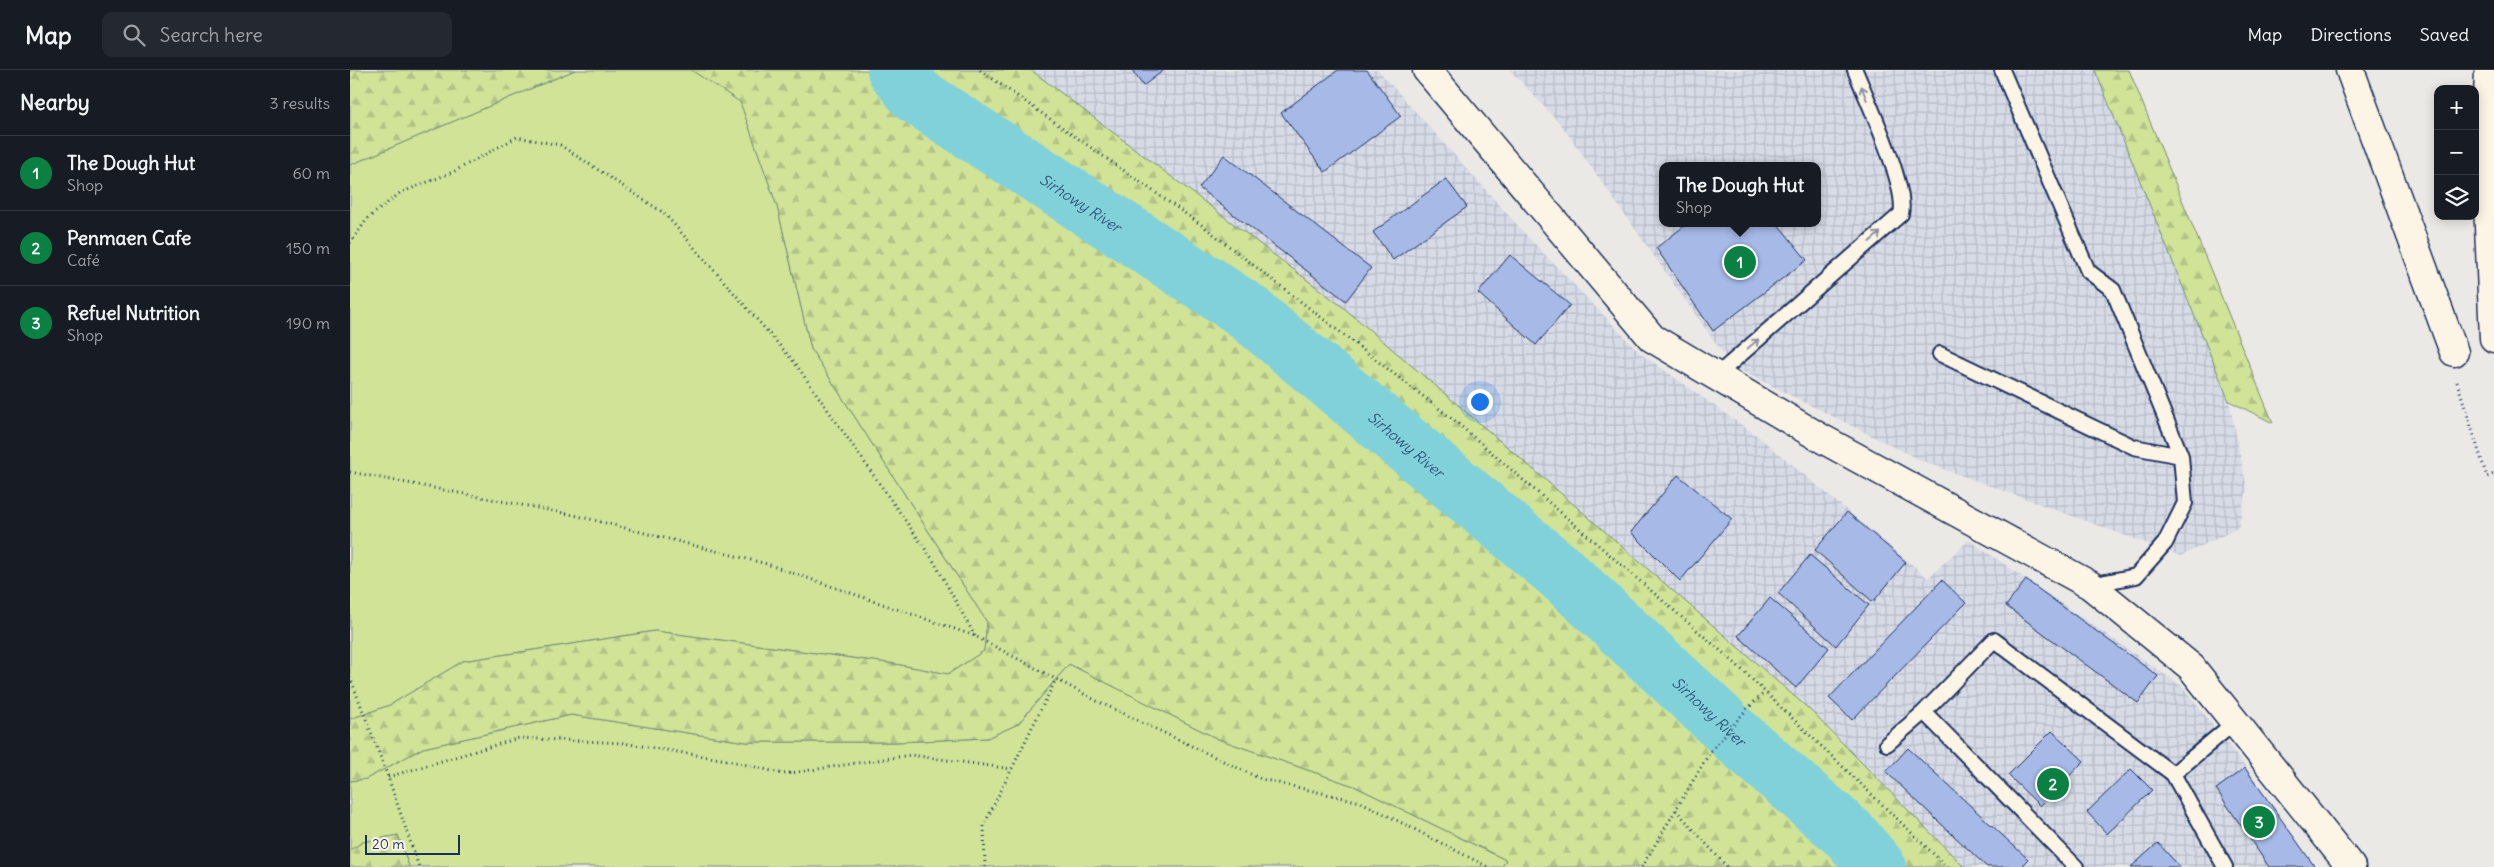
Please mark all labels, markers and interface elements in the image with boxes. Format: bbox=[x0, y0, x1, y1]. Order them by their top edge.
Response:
search box bbox=[102, 12, 452, 57]
text: Map bbox=[25, 20, 72, 50]
icon: search bbox=[120, 21, 148, 49]
text: Search here bbox=[160, 23, 263, 47]
text: Map bbox=[2247, 23, 2282, 46]
text: Directions bbox=[2310, 23, 2392, 46]
text: Saved bbox=[2420, 23, 2469, 46]
map controls bbox=[2434, 85, 2479, 220]
button: + bbox=[2434, 85, 2479, 130]
one-way arrow bbox=[1859, 86, 1868, 101]
text: Nearby bbox=[20, 89, 90, 116]
text: 3 results bbox=[270, 93, 330, 113]
button: − bbox=[2434, 130, 2479, 175]
text: The Dough Hut bbox=[67, 151, 195, 175]
popup bbox=[1659, 162, 1821, 227]
text: 1 bbox=[33, 163, 39, 183]
text: 60 m bbox=[292, 163, 330, 183]
water label: Sirhowy River bbox=[1037, 169, 1127, 237]
text: The Dough Hut bbox=[1676, 173, 1804, 197]
text: Shop bbox=[67, 175, 103, 195]
button: layers bbox=[2434, 175, 2479, 220]
text: Shop bbox=[1676, 197, 1712, 217]
text: Penmaen Cafe bbox=[67, 226, 191, 250]
one-way arrow bbox=[1869, 231, 1882, 243]
text: 2 bbox=[32, 238, 40, 258]
text: 150 m bbox=[286, 238, 330, 258]
pin: 1 bbox=[1724, 243, 1756, 281]
text: Café bbox=[67, 250, 100, 270]
text: Refuel Nutrition bbox=[67, 301, 200, 325]
text: 3 bbox=[31, 313, 41, 333]
text: 190 m bbox=[286, 313, 330, 333]
text: Shop bbox=[67, 325, 103, 345]
one-way arrow bbox=[1746, 339, 1759, 350]
your location bbox=[1467, 389, 1493, 415]
water label: Sirhowy River bbox=[1364, 407, 1450, 483]
water label: Sirhowy River bbox=[1669, 673, 1751, 751]
pin: 2 bbox=[2037, 765, 2069, 803]
pin: 3 bbox=[2243, 803, 2275, 841]
scale bar bbox=[365, 832, 460, 855]
text: 20 m bbox=[372, 835, 405, 853]

